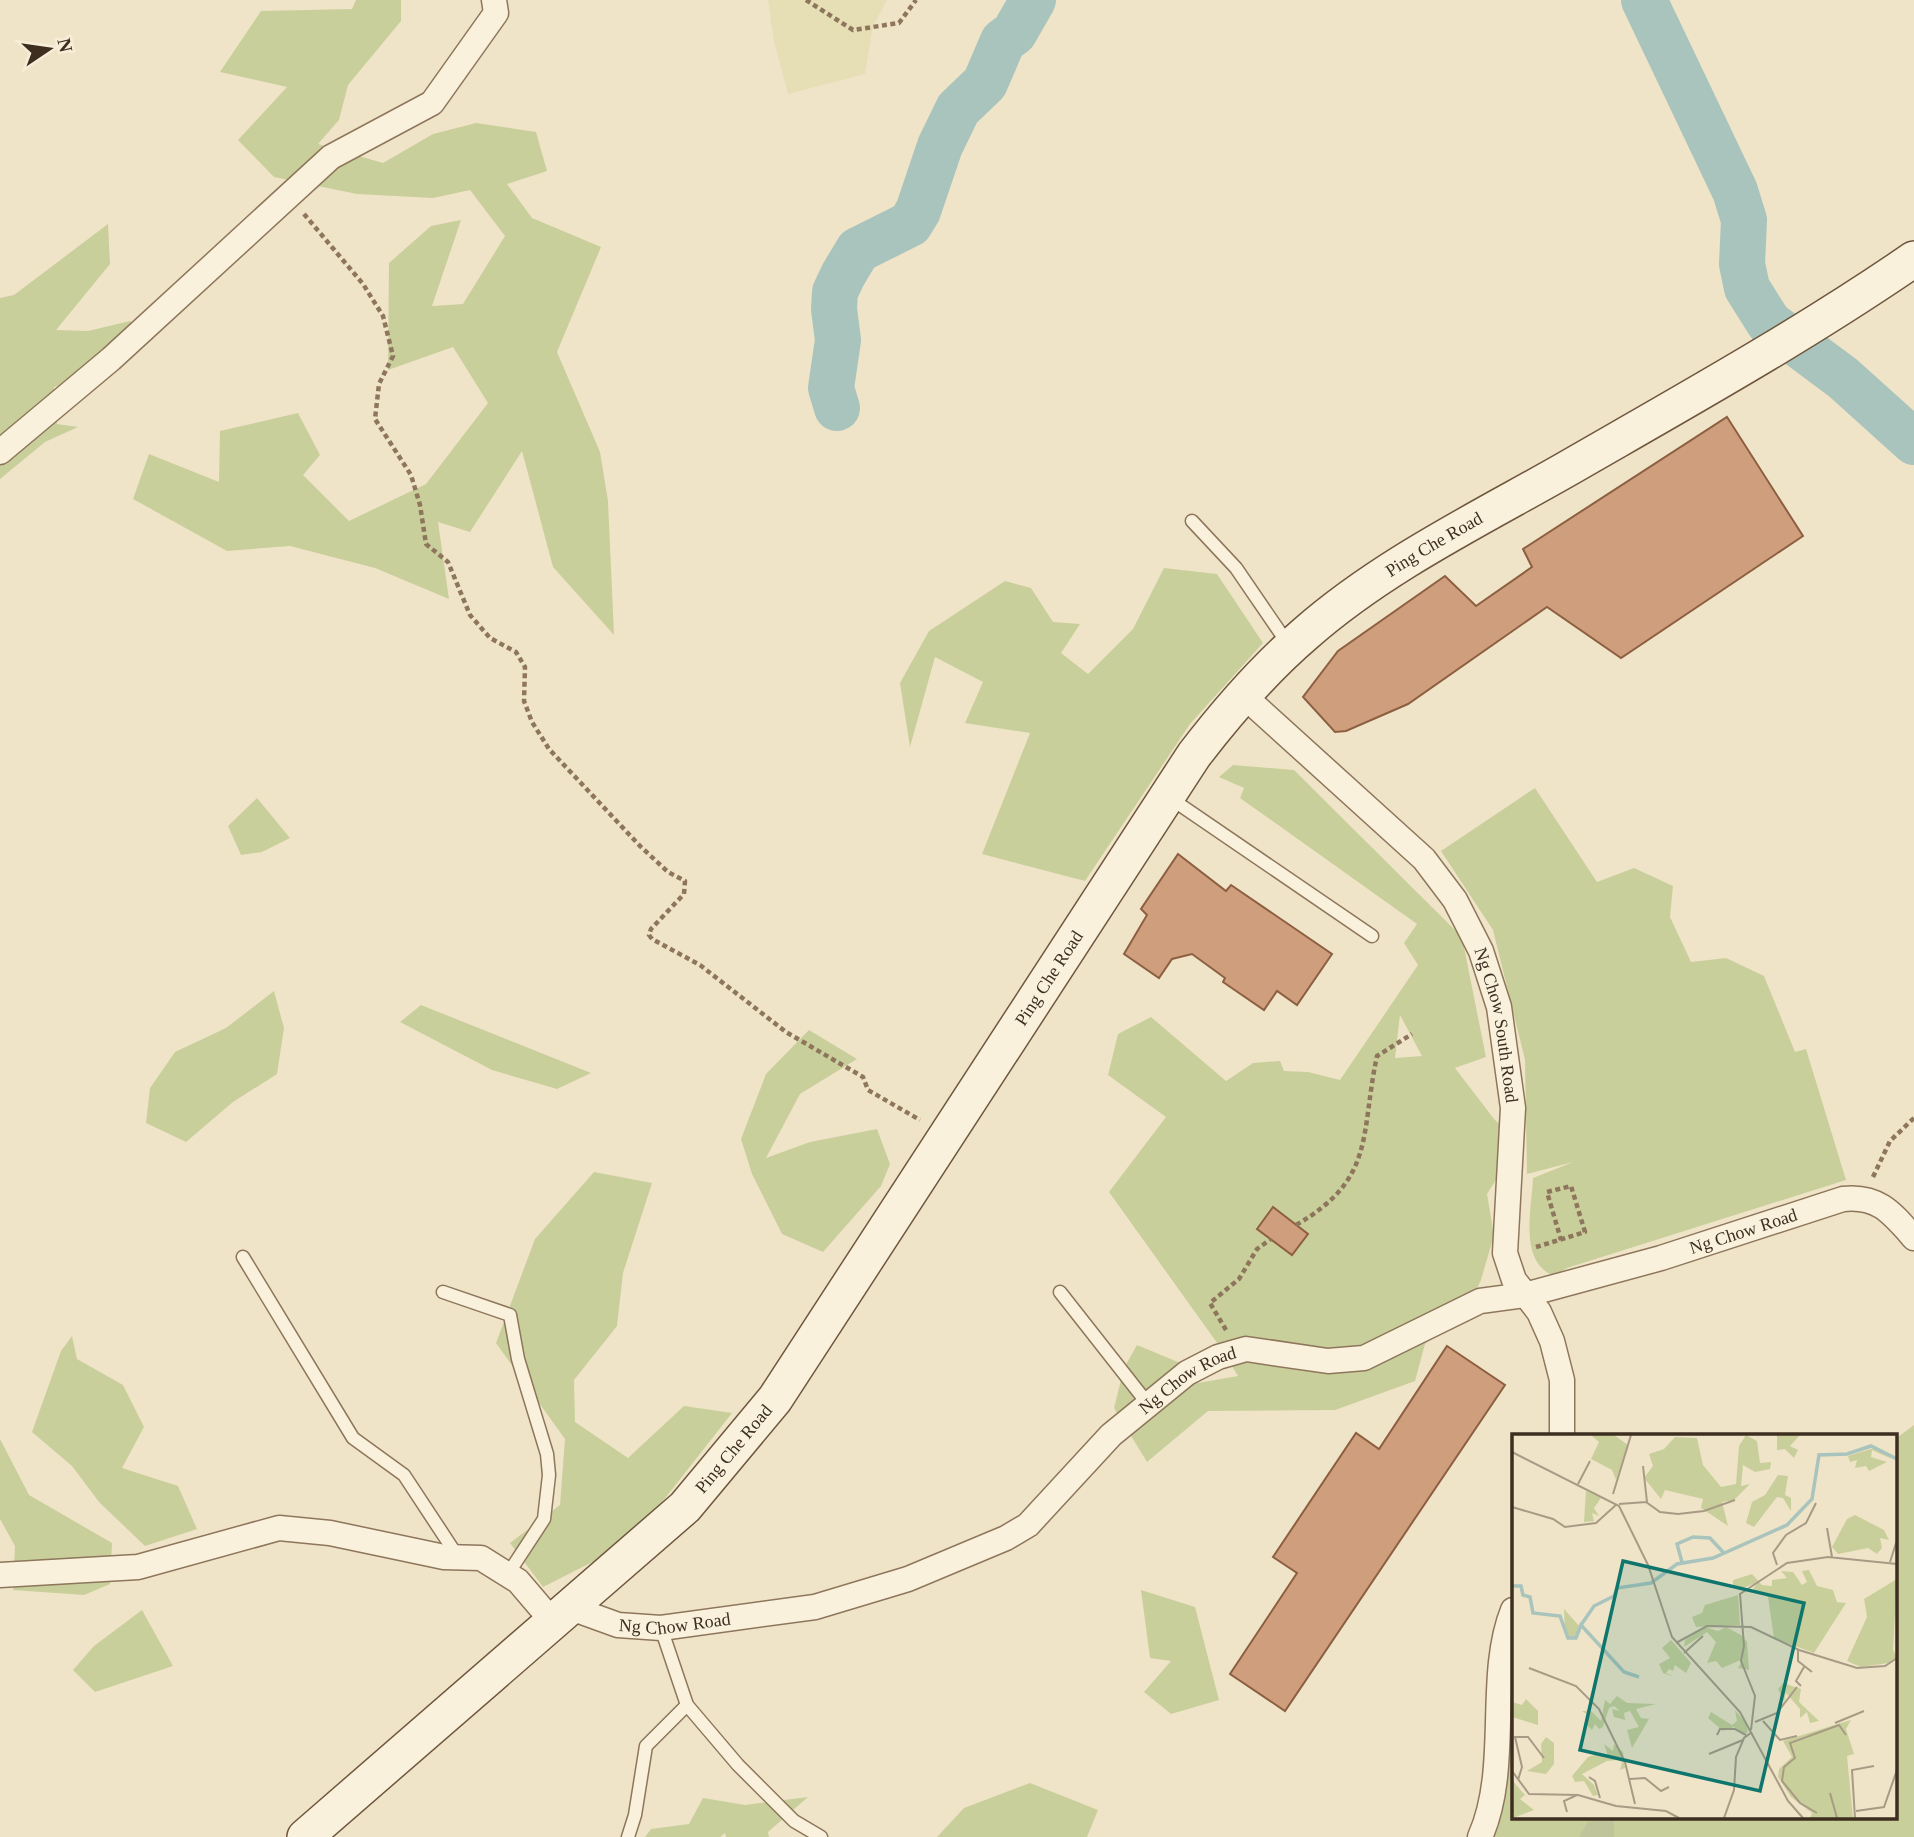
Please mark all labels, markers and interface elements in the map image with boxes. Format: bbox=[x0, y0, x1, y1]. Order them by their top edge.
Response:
north arrow bbox=[14, 14, 84, 84]
text: N bbox=[53, 36, 77, 55]
street label: Ping Che Road bbox=[1382, 508, 1486, 581]
street label: Ping Che Road bbox=[1011, 927, 1087, 1029]
street label: Ng Chow South Road bbox=[1471, 945, 1522, 1104]
street label: Ng Chow Road bbox=[1687, 1205, 1800, 1258]
street label: Ng Chow Road bbox=[1135, 1342, 1238, 1418]
street label: Ping Che Road bbox=[691, 1401, 776, 1497]
inset map bbox=[1512, 1434, 1896, 1820]
street label: Ng Chow Road bbox=[618, 1609, 732, 1638]

